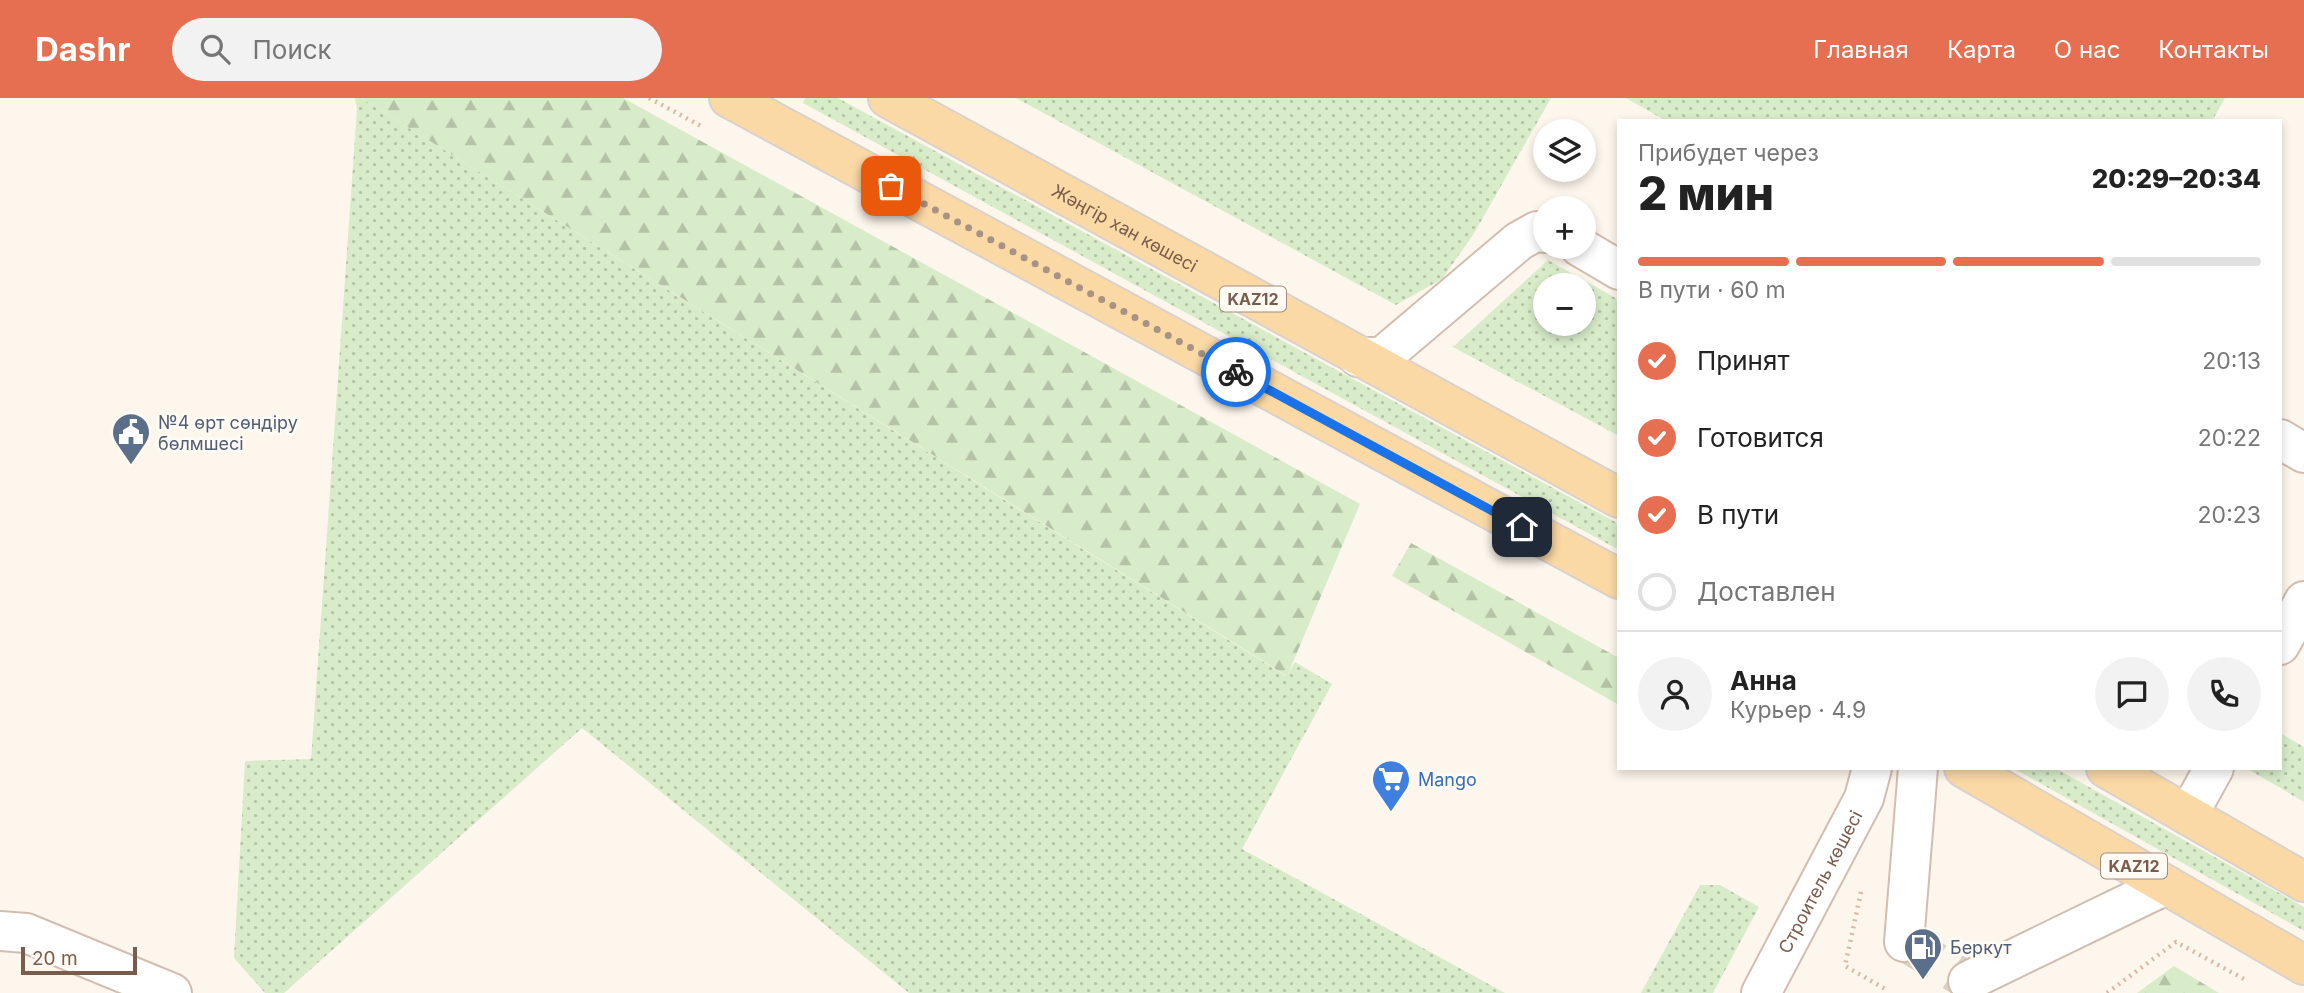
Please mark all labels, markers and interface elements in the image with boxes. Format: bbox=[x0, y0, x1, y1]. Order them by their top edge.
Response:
search box bbox=[172, 18, 662, 81]
text: Dashr bbox=[35, 29, 130, 69]
icon: search bbox=[196, 30, 234, 68]
text: Поиск bbox=[252, 34, 332, 65]
text: Главная bbox=[1813, 35, 1909, 64]
text: Карта bbox=[1947, 35, 2016, 64]
text: О нас bbox=[2054, 35, 2120, 64]
text: Контакты bbox=[2158, 35, 2269, 64]
map controls bbox=[1533, 119, 1596, 336]
button: layers bbox=[1533, 119, 1596, 182]
text: Прибудет через bbox=[1638, 139, 1819, 167]
pin bbox=[861, 156, 921, 216]
text: 20:29–20:34 bbox=[2092, 163, 2261, 194]
text: 2 мин bbox=[1638, 165, 1774, 221]
icon: bag bbox=[872, 167, 910, 205]
street label: Жәңгір хан көшесі bbox=[1049, 179, 1201, 276]
button: + bbox=[1533, 196, 1596, 259]
button: − bbox=[1533, 273, 1596, 336]
text: В пути · 60 m bbox=[1638, 276, 1786, 304]
road number: KAZ12 bbox=[1220, 286, 1286, 312]
courier bbox=[1201, 337, 1271, 407]
icon: check bbox=[1638, 342, 1676, 380]
text: Принят bbox=[1697, 345, 1790, 376]
text: 20:13 bbox=[2202, 347, 2261, 375]
icon: bike bbox=[1217, 353, 1255, 391]
public building icon: №4 өрт сөндіру бөлмшесі bbox=[110, 411, 152, 466]
place label: №4 өрт сөндіру бөлмшесі bbox=[158, 412, 298, 454]
icon: check bbox=[1638, 419, 1676, 457]
text: Готовится bbox=[1697, 422, 1824, 453]
text: 20:22 bbox=[2198, 424, 2261, 452]
icon: check bbox=[1638, 496, 1676, 534]
pin bbox=[1492, 497, 1552, 557]
text: В пути bbox=[1697, 499, 1779, 530]
text: 20:23 bbox=[2198, 501, 2261, 529]
icon: home bbox=[1503, 508, 1541, 546]
text: Доставлен bbox=[1697, 576, 1836, 607]
button: person bbox=[1638, 657, 1712, 731]
button: chat bbox=[2095, 657, 2169, 731]
button: phone bbox=[2187, 657, 2261, 731]
text: Анна bbox=[1730, 665, 1797, 696]
text: Курьер · 4.9 bbox=[1730, 696, 1866, 724]
supermarket icon: Mango bbox=[1370, 758, 1412, 813]
place label: Mango bbox=[1418, 769, 1477, 790]
street label: Строитель көшесі bbox=[1774, 807, 1866, 957]
road number: KAZ12 bbox=[2101, 853, 2167, 878]
fuel station icon: Беркут bbox=[1902, 926, 1944, 981]
place label: Беркут bbox=[1950, 937, 2012, 958]
scale bar bbox=[21, 944, 136, 976]
text: 20 m bbox=[32, 947, 78, 970]

